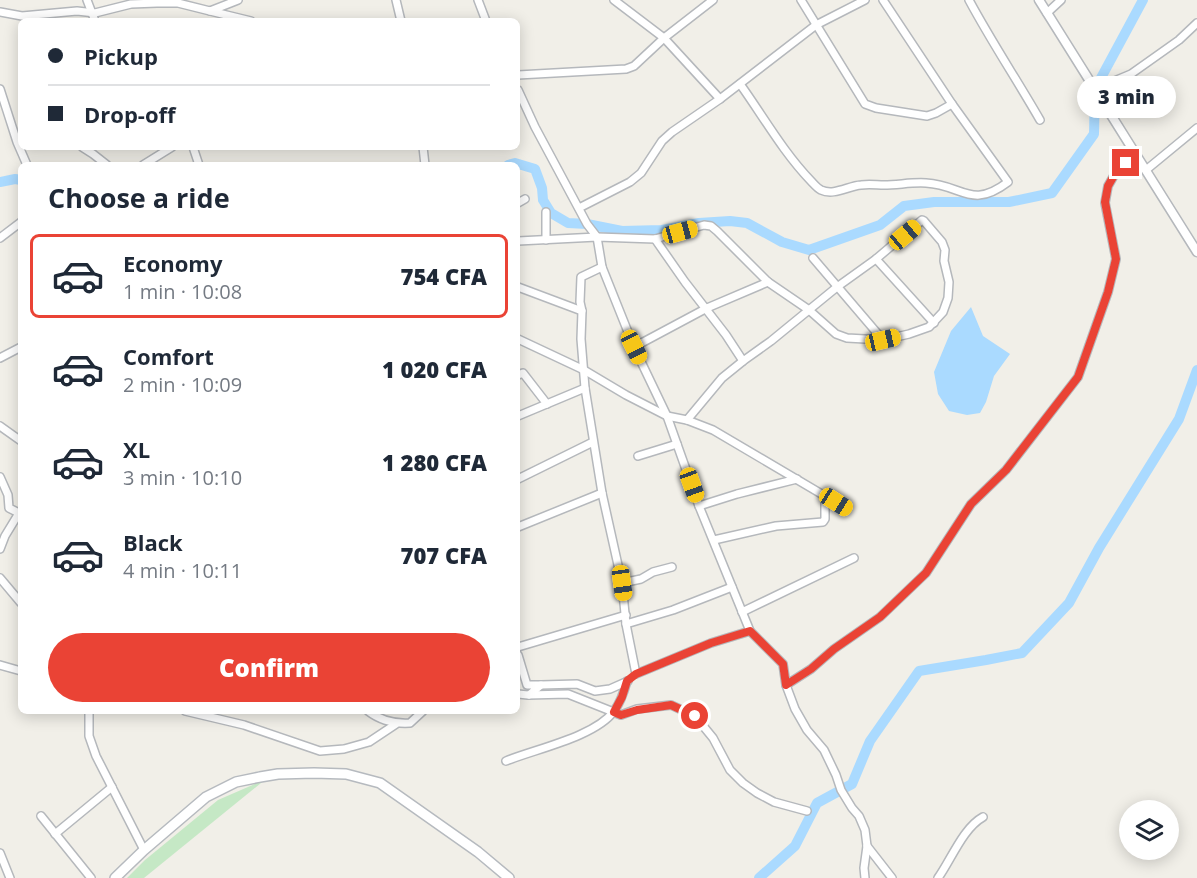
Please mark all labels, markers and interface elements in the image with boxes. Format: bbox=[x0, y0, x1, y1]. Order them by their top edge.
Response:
text: Pickup bbox=[84, 41, 158, 71]
callout: 3 min bbox=[1076, 76, 1176, 118]
text: 3 min bbox=[1098, 83, 1155, 110]
text: Drop-off bbox=[84, 99, 176, 129]
route end bbox=[1112, 149, 1139, 176]
text: Choose a ride bbox=[48, 179, 230, 216]
car bbox=[885, 217, 925, 253]
car bbox=[660, 219, 700, 245]
text: Economy bbox=[123, 248, 222, 278]
icon: car bbox=[51, 249, 105, 303]
text: 754 CFA bbox=[401, 261, 487, 291]
text: 1 min · 10:08 bbox=[123, 278, 242, 305]
car bbox=[618, 327, 650, 367]
car bbox=[863, 327, 903, 353]
text: Comfort bbox=[123, 341, 214, 371]
icon: car bbox=[51, 342, 105, 396]
text: 1 020 CFA bbox=[382, 354, 487, 384]
text: 2 min · 10:09 bbox=[123, 371, 242, 398]
text: XL bbox=[123, 434, 150, 464]
icon: car bbox=[51, 435, 105, 489]
text: 1 280 CFA bbox=[382, 447, 487, 477]
text: 3 min · 10:10 bbox=[123, 464, 242, 491]
car bbox=[677, 465, 707, 505]
car bbox=[816, 485, 856, 519]
text: Black bbox=[123, 527, 183, 557]
icon: car bbox=[51, 528, 105, 582]
text: 707 CFA bbox=[401, 540, 487, 570]
text: 4 min · 10:11 bbox=[123, 557, 242, 584]
car bbox=[611, 564, 633, 602]
button: Confirm bbox=[48, 633, 490, 702]
route start bbox=[681, 702, 708, 729]
map controls bbox=[1119, 800, 1179, 860]
button: layers bbox=[1119, 800, 1179, 860]

